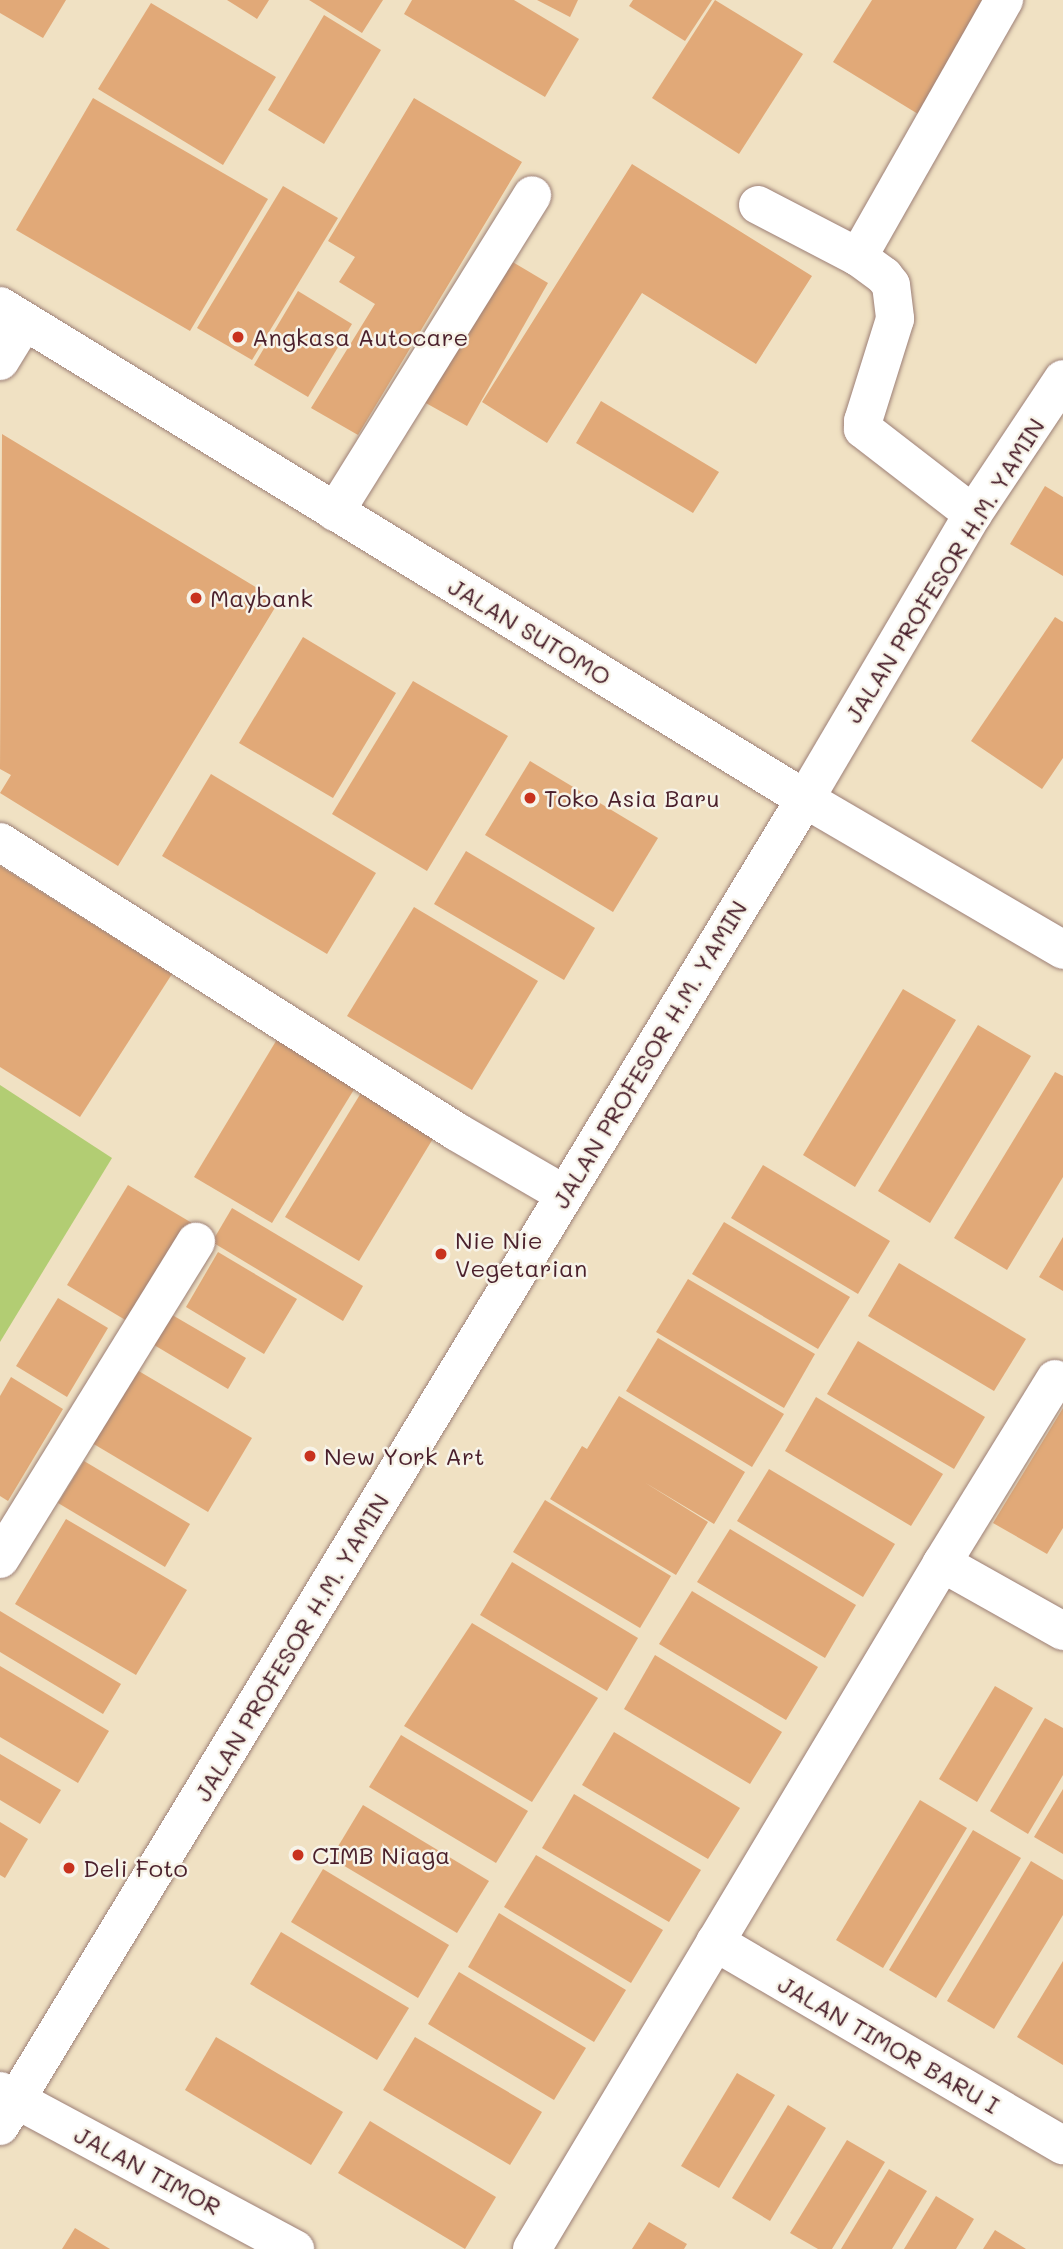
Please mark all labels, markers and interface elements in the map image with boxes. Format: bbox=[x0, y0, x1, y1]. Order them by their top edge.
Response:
place label: Angkasa Autocare bbox=[252, 323, 468, 351]
marker: Angkasa Autocare bbox=[230, 329, 246, 345]
street label: JALAN PROFESOR H.M. YAMIN bbox=[838, 412, 1050, 728]
street label: JALAN SUTOMO bbox=[444, 571, 616, 691]
place label: Maybank bbox=[210, 584, 313, 612]
marker: Maybank bbox=[188, 590, 204, 606]
place label: Toko Asia Baru bbox=[544, 784, 720, 812]
marker: Toko Asia Baru bbox=[522, 790, 538, 806]
street label: JALAN PROFESOR H.M. YAMIN bbox=[545, 895, 753, 1213]
place label: Nie Nie Vegetarian bbox=[455, 1226, 587, 1282]
marker: Nie Nie Vegetarian bbox=[433, 1246, 449, 1262]
place label: New York Art bbox=[324, 1442, 485, 1470]
marker: New York Art bbox=[302, 1448, 318, 1464]
street label: JALAN PROFESOR H.M. YAMIN bbox=[187, 1488, 395, 1806]
place label: CIMB Niaga bbox=[312, 1841, 450, 1869]
marker: CIMB Niaga bbox=[290, 1847, 306, 1863]
place label: Deli Foto bbox=[83, 1854, 188, 1882]
marker: Deli Foto bbox=[61, 1860, 77, 1876]
street label: JALAN TIMOR BARU I bbox=[773, 1969, 1005, 2119]
street label: JALAN TIMOR bbox=[70, 2119, 226, 2221]

